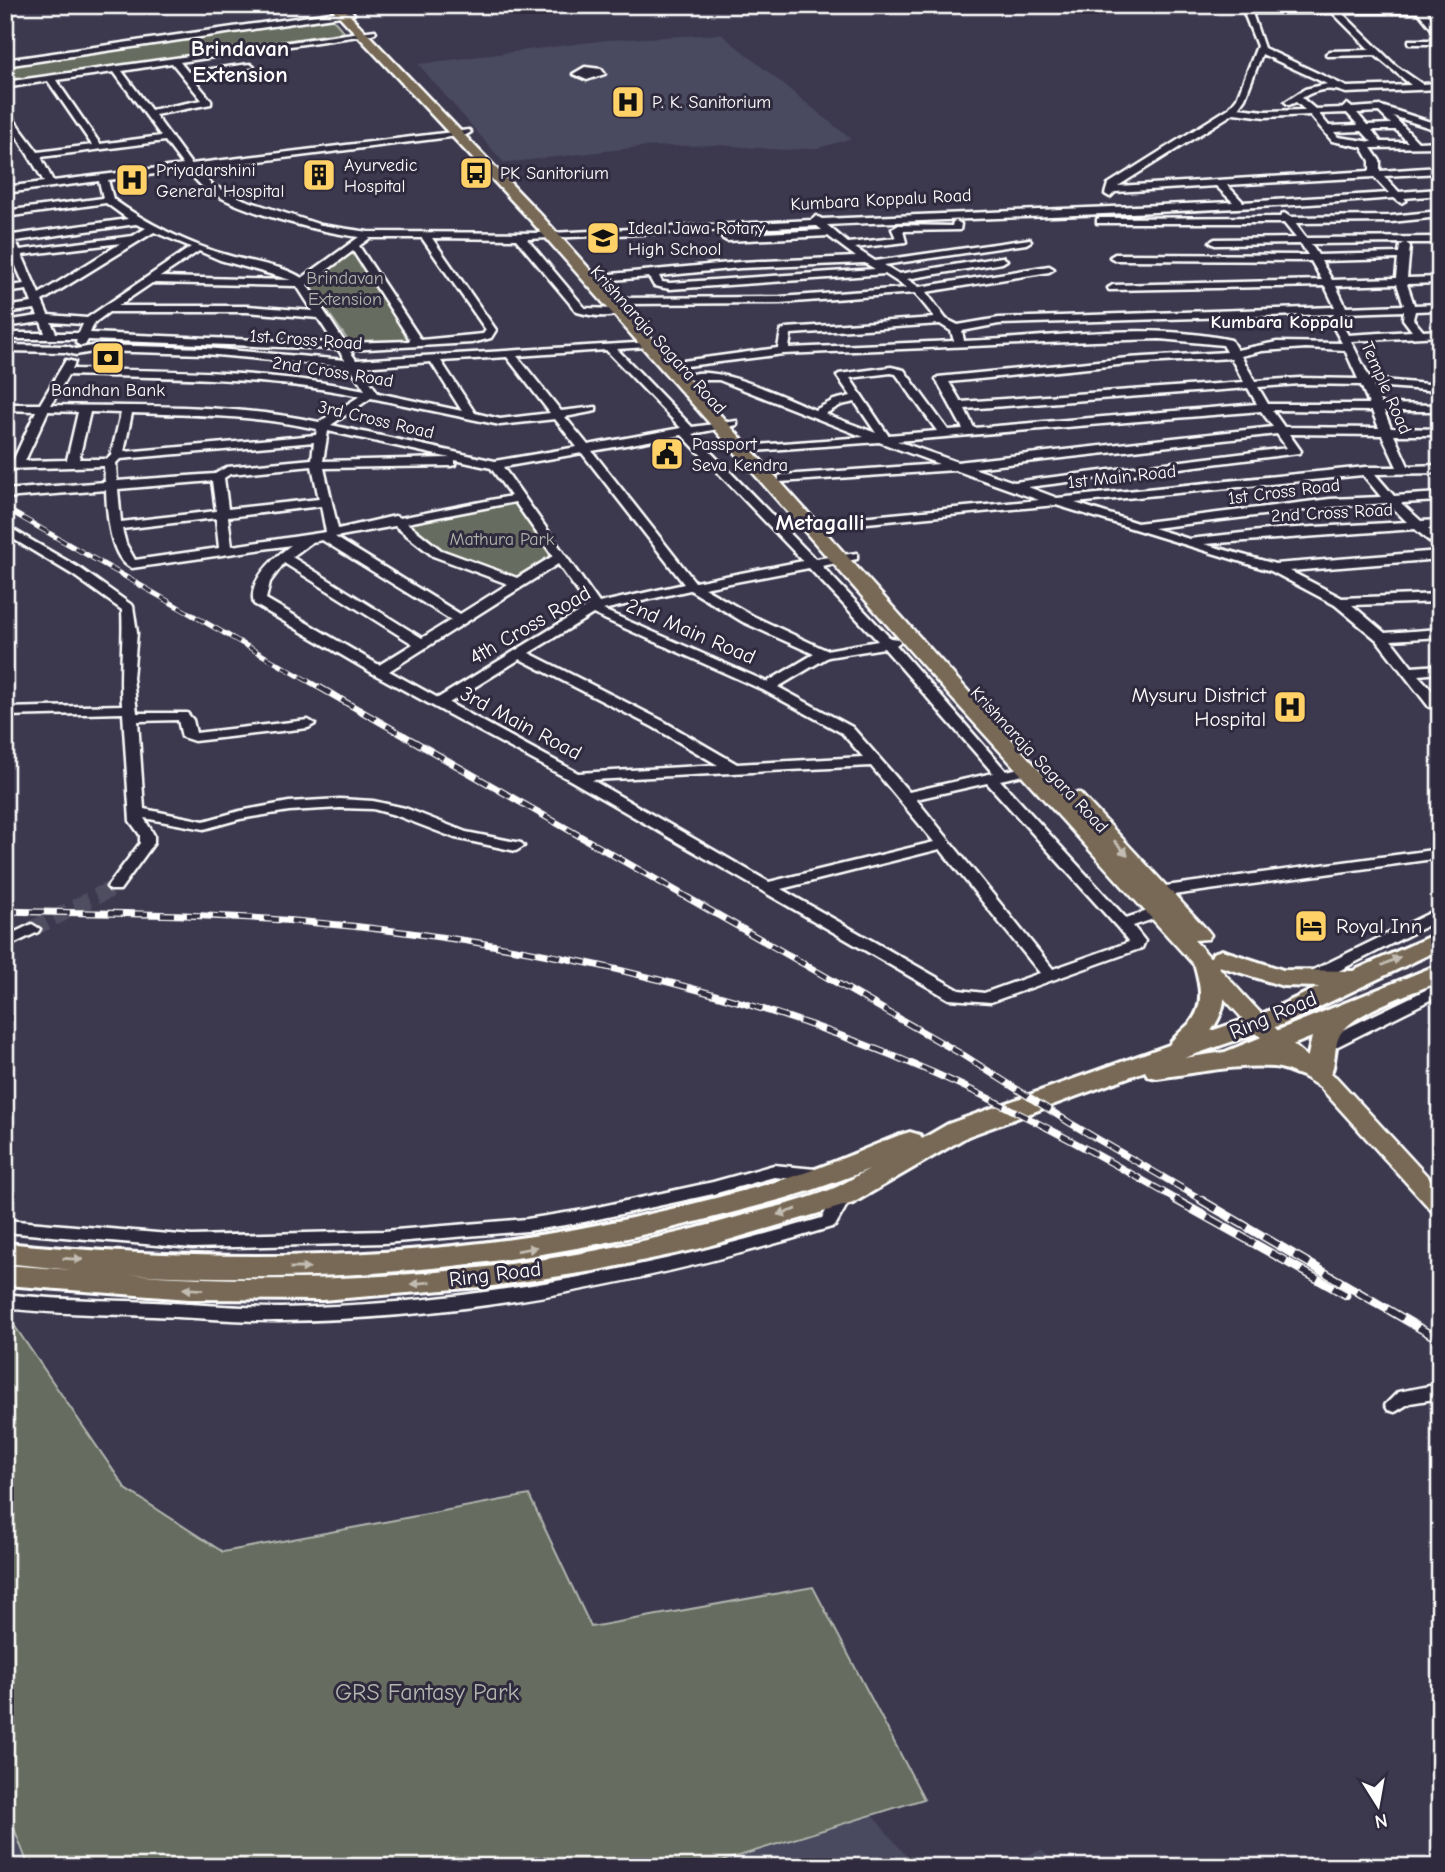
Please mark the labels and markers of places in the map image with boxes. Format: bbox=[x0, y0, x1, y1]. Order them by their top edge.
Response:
hospital icon: P. K. Sanitorium bbox=[609, 83, 647, 121]
place label: P. K. Sanitorium bbox=[652, 92, 771, 113]
bus stop icon: PK Sanitorium bbox=[457, 154, 495, 192]
place label: Ayurvedic Hospital bbox=[344, 155, 418, 197]
building icon: Ayurvedic Hospital bbox=[300, 156, 338, 194]
place label: Priyadarshini General Hospital bbox=[156, 160, 284, 202]
hospital icon: Priyadarshini General Hospital bbox=[113, 161, 151, 199]
place label: PK Sanitorium bbox=[500, 163, 609, 184]
place label: Ideal Jawa Rotary High School bbox=[628, 218, 766, 260]
school or university icon: Ideal Jawa Rotary High School bbox=[584, 219, 622, 257]
bank icon: Bandhan Bank bbox=[89, 339, 127, 377]
place label: Bandhan Bank bbox=[51, 380, 165, 401]
place label: Passport Seva Kendra bbox=[692, 434, 788, 476]
public building icon: Passport Seva Kendra bbox=[648, 435, 686, 473]
place label: Mysuru District Hospital bbox=[1132, 683, 1267, 731]
hospital icon: Mysuru District Hospital bbox=[1271, 688, 1309, 726]
hotel icon: Royal Inn bbox=[1292, 907, 1330, 945]
place label: Royal Inn bbox=[1336, 914, 1422, 938]

